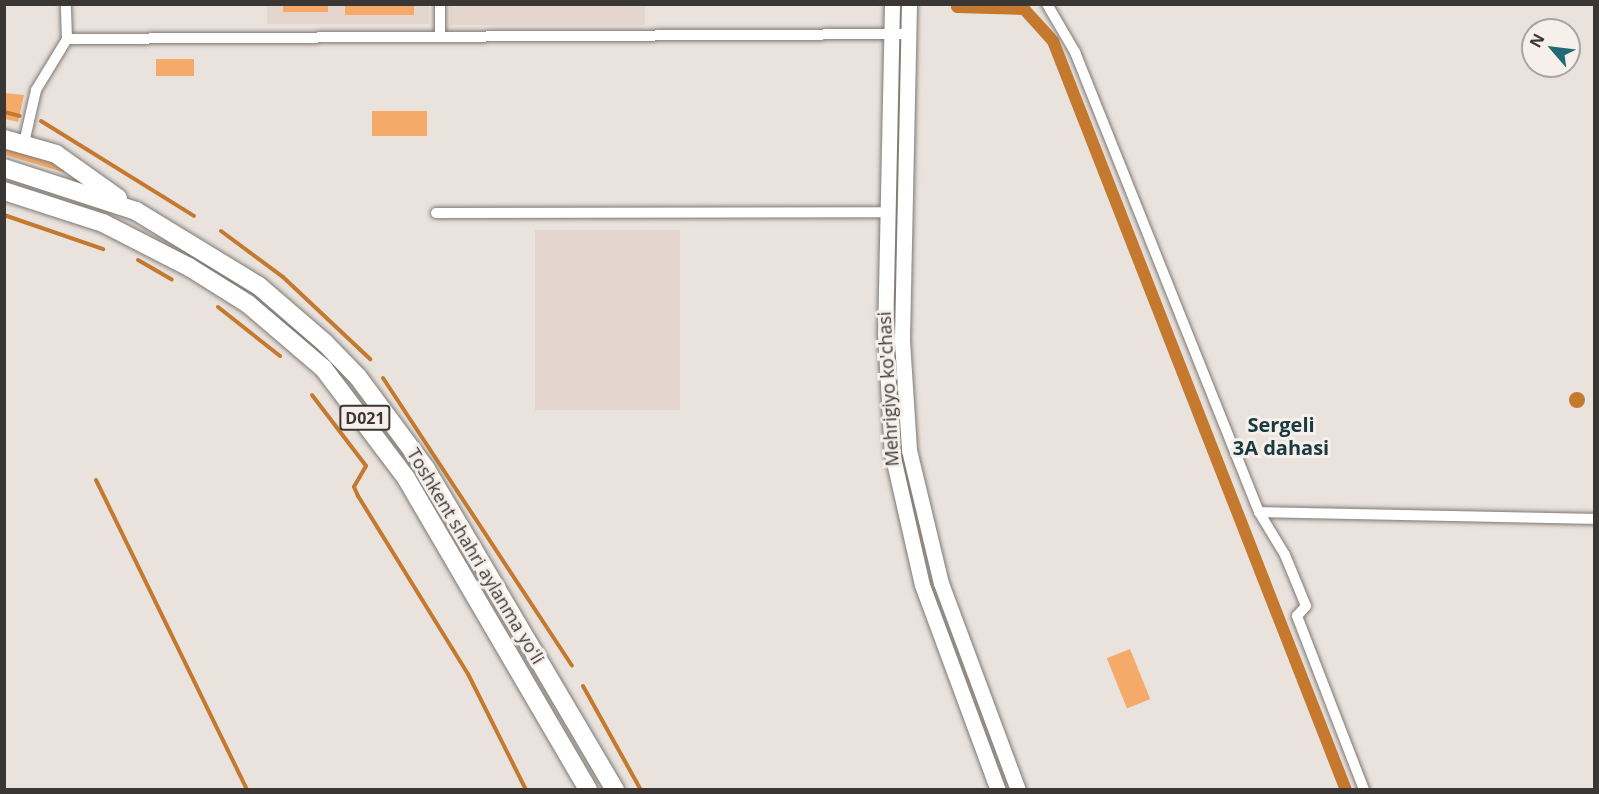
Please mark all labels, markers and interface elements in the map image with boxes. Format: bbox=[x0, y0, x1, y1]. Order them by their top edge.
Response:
north arrow bbox=[1521, 18, 1581, 78]
text: N bbox=[1524, 30, 1550, 51]
street label: Mehrigiyo ko'chasi bbox=[873, 311, 903, 467]
road number: D021 bbox=[338, 405, 392, 431]
district label: Sergeli 3A dahasi bbox=[1233, 412, 1329, 459]
street label: Toshkent shahri aylanma yoʻli bbox=[403, 444, 549, 668]

